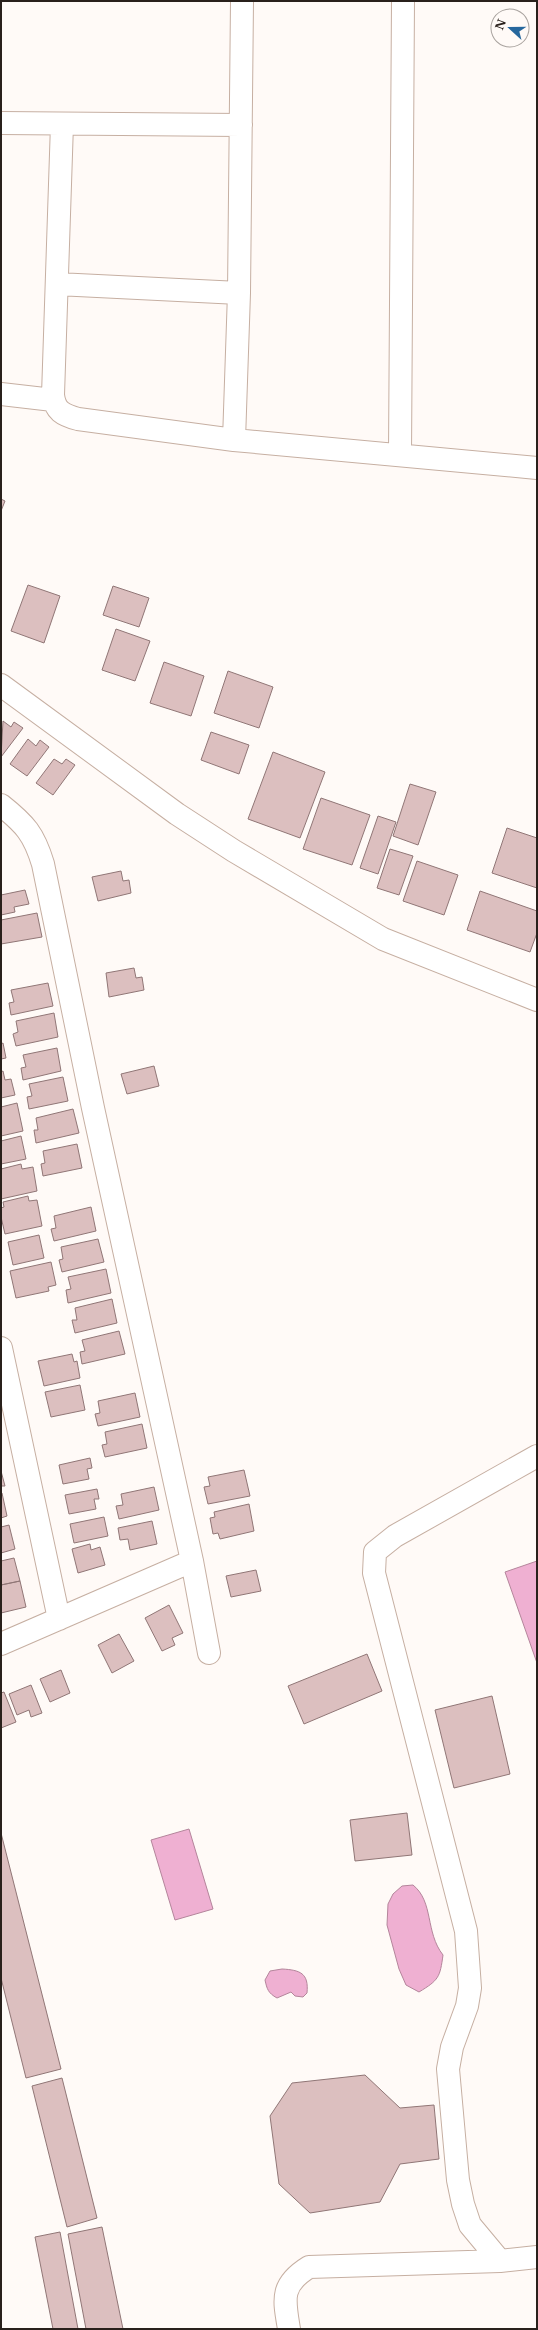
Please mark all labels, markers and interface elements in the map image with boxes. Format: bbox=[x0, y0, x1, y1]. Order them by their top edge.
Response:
north arrow bbox=[490, 8, 530, 48]
text: N bbox=[492, 16, 509, 32]

